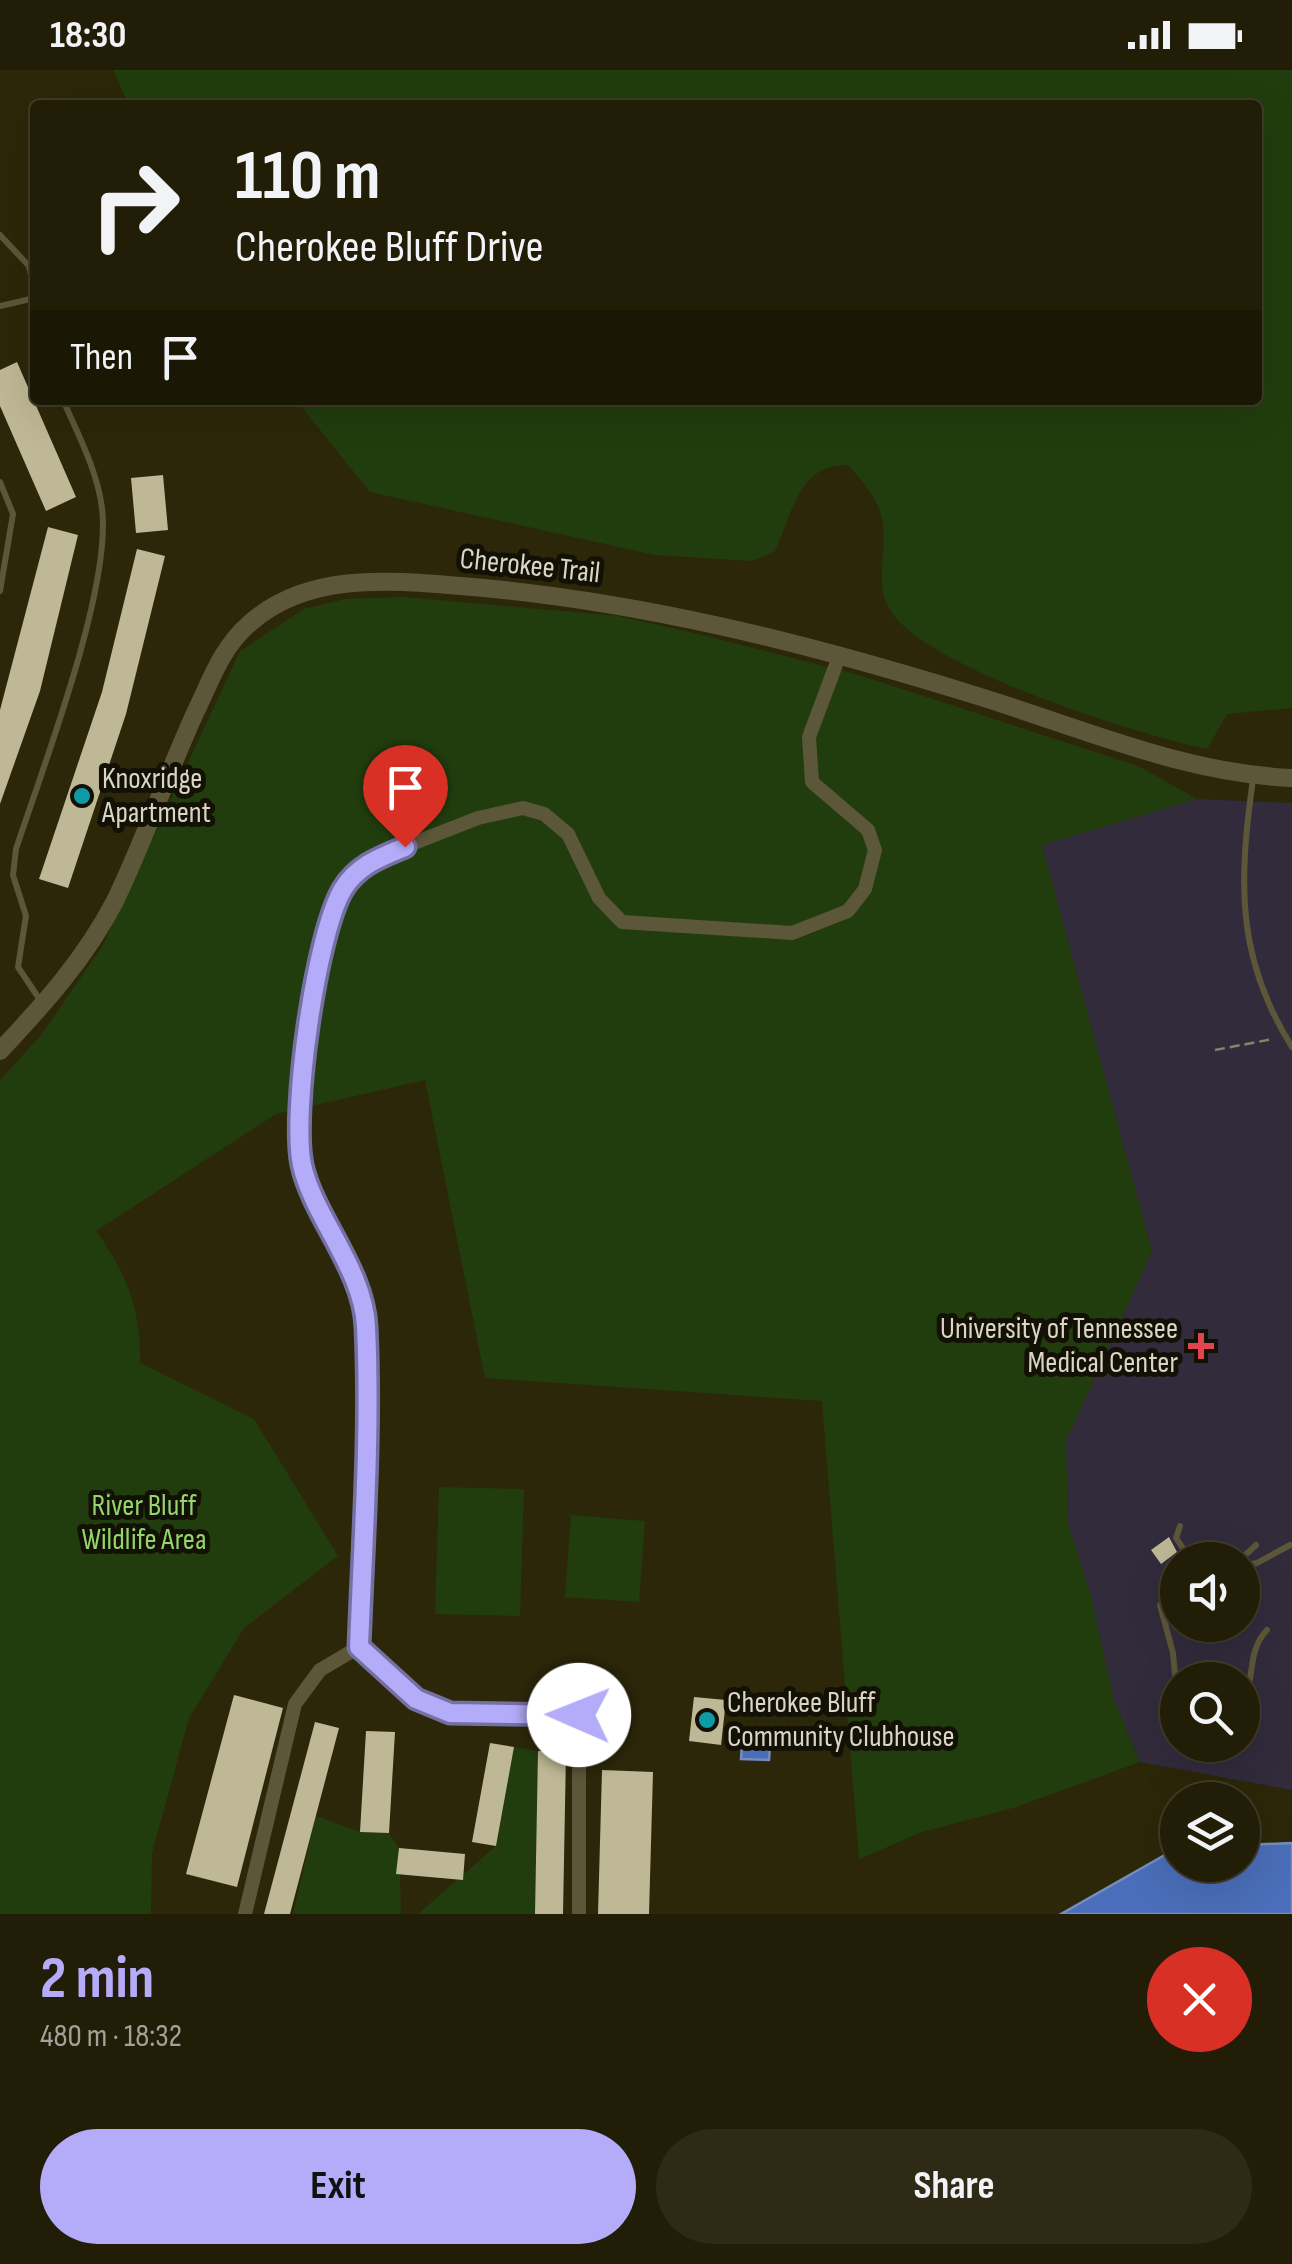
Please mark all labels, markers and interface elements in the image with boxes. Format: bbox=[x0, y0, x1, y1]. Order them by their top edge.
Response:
text: 18:30 bbox=[50, 13, 126, 58]
text: 110 m bbox=[235, 135, 381, 219]
icon: right bbox=[70, 140, 200, 270]
text: Cherokee Bluff Drive bbox=[235, 220, 544, 275]
icon: arrive bbox=[153, 330, 208, 385]
text: Then bbox=[70, 335, 133, 380]
street label: Cherokee Trail bbox=[458, 541, 602, 591]
pin bbox=[363, 745, 448, 848]
icon: arrive bbox=[378, 760, 433, 815]
place label: Knoxridge Apartment bbox=[101, 761, 211, 831]
marker: Knoxridge Apartment bbox=[71, 785, 93, 807]
place label: University of Tennessee Medical Center bbox=[940, 1311, 1178, 1381]
marker: University of Tennessee Medical Center bbox=[1188, 1333, 1214, 1359]
park label: River Bluff Wildlife Area bbox=[82, 1488, 206, 1558]
map controls bbox=[1160, 1542, 1260, 1882]
button: sound bbox=[1160, 1542, 1260, 1642]
button: search bbox=[1160, 1662, 1260, 1762]
position arrow bbox=[527, 1663, 631, 1767]
place label: Cherokee Bluff Community Clubhouse bbox=[727, 1685, 955, 1755]
marker: Cherokee Bluff Community Clubhouse bbox=[696, 1709, 718, 1731]
button: layers bbox=[1160, 1782, 1260, 1882]
text: 2 min bbox=[40, 1943, 154, 2015]
button: close bbox=[1147, 1947, 1252, 2052]
text: 480 m · 18:32 bbox=[40, 2017, 182, 2056]
button: Exit bbox=[40, 2129, 636, 2244]
button: Share bbox=[656, 2129, 1252, 2244]

